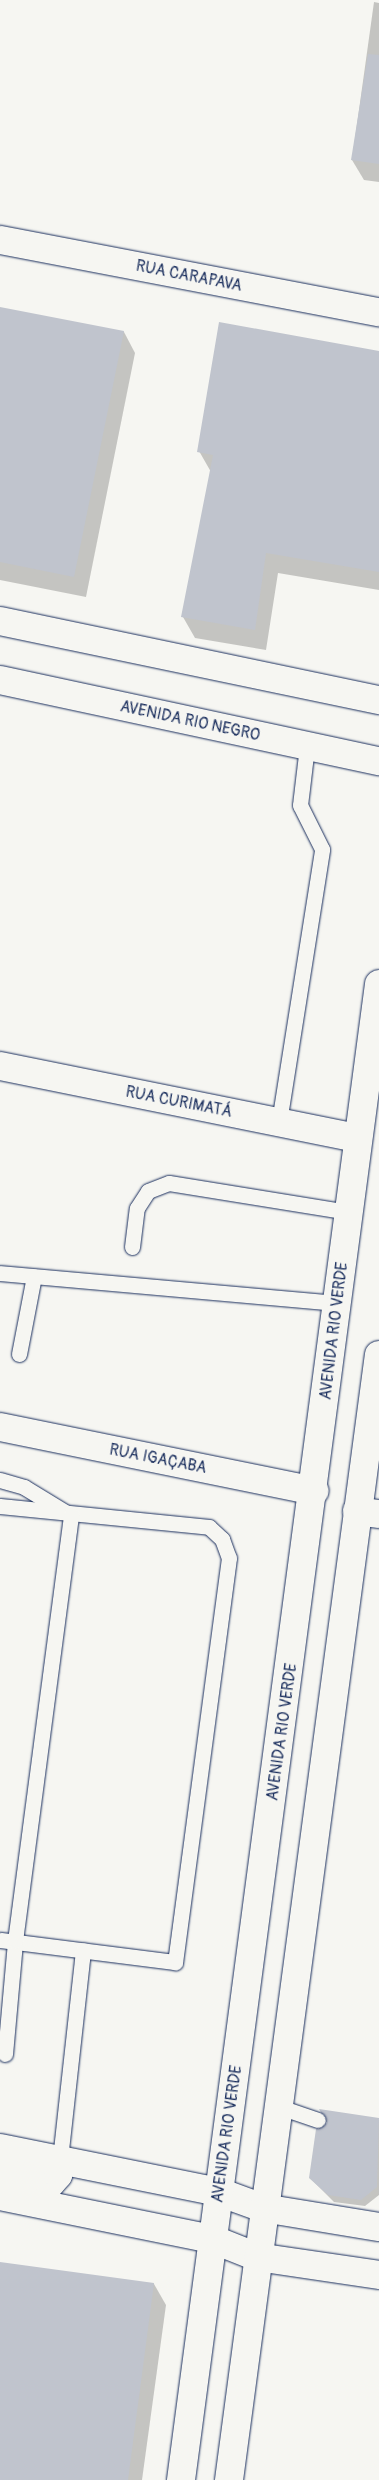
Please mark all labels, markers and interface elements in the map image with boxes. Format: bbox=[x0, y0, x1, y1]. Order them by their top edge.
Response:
street label: RUA CARAPAVA bbox=[134, 256, 244, 296]
street label: AVENIDA RIO NEGRO bbox=[118, 697, 262, 745]
street label: RUA CURIMATÁ bbox=[124, 1082, 234, 1122]
street label: AVENIDA RIO VERDE bbox=[316, 1261, 352, 1401]
street label: RUA IGAÇABA bbox=[108, 1440, 208, 1478]
street label: AVENIDA RIO VERDE bbox=[263, 1662, 301, 1802]
street label: AVENIDA RIO VERDE bbox=[208, 2064, 246, 2204]

